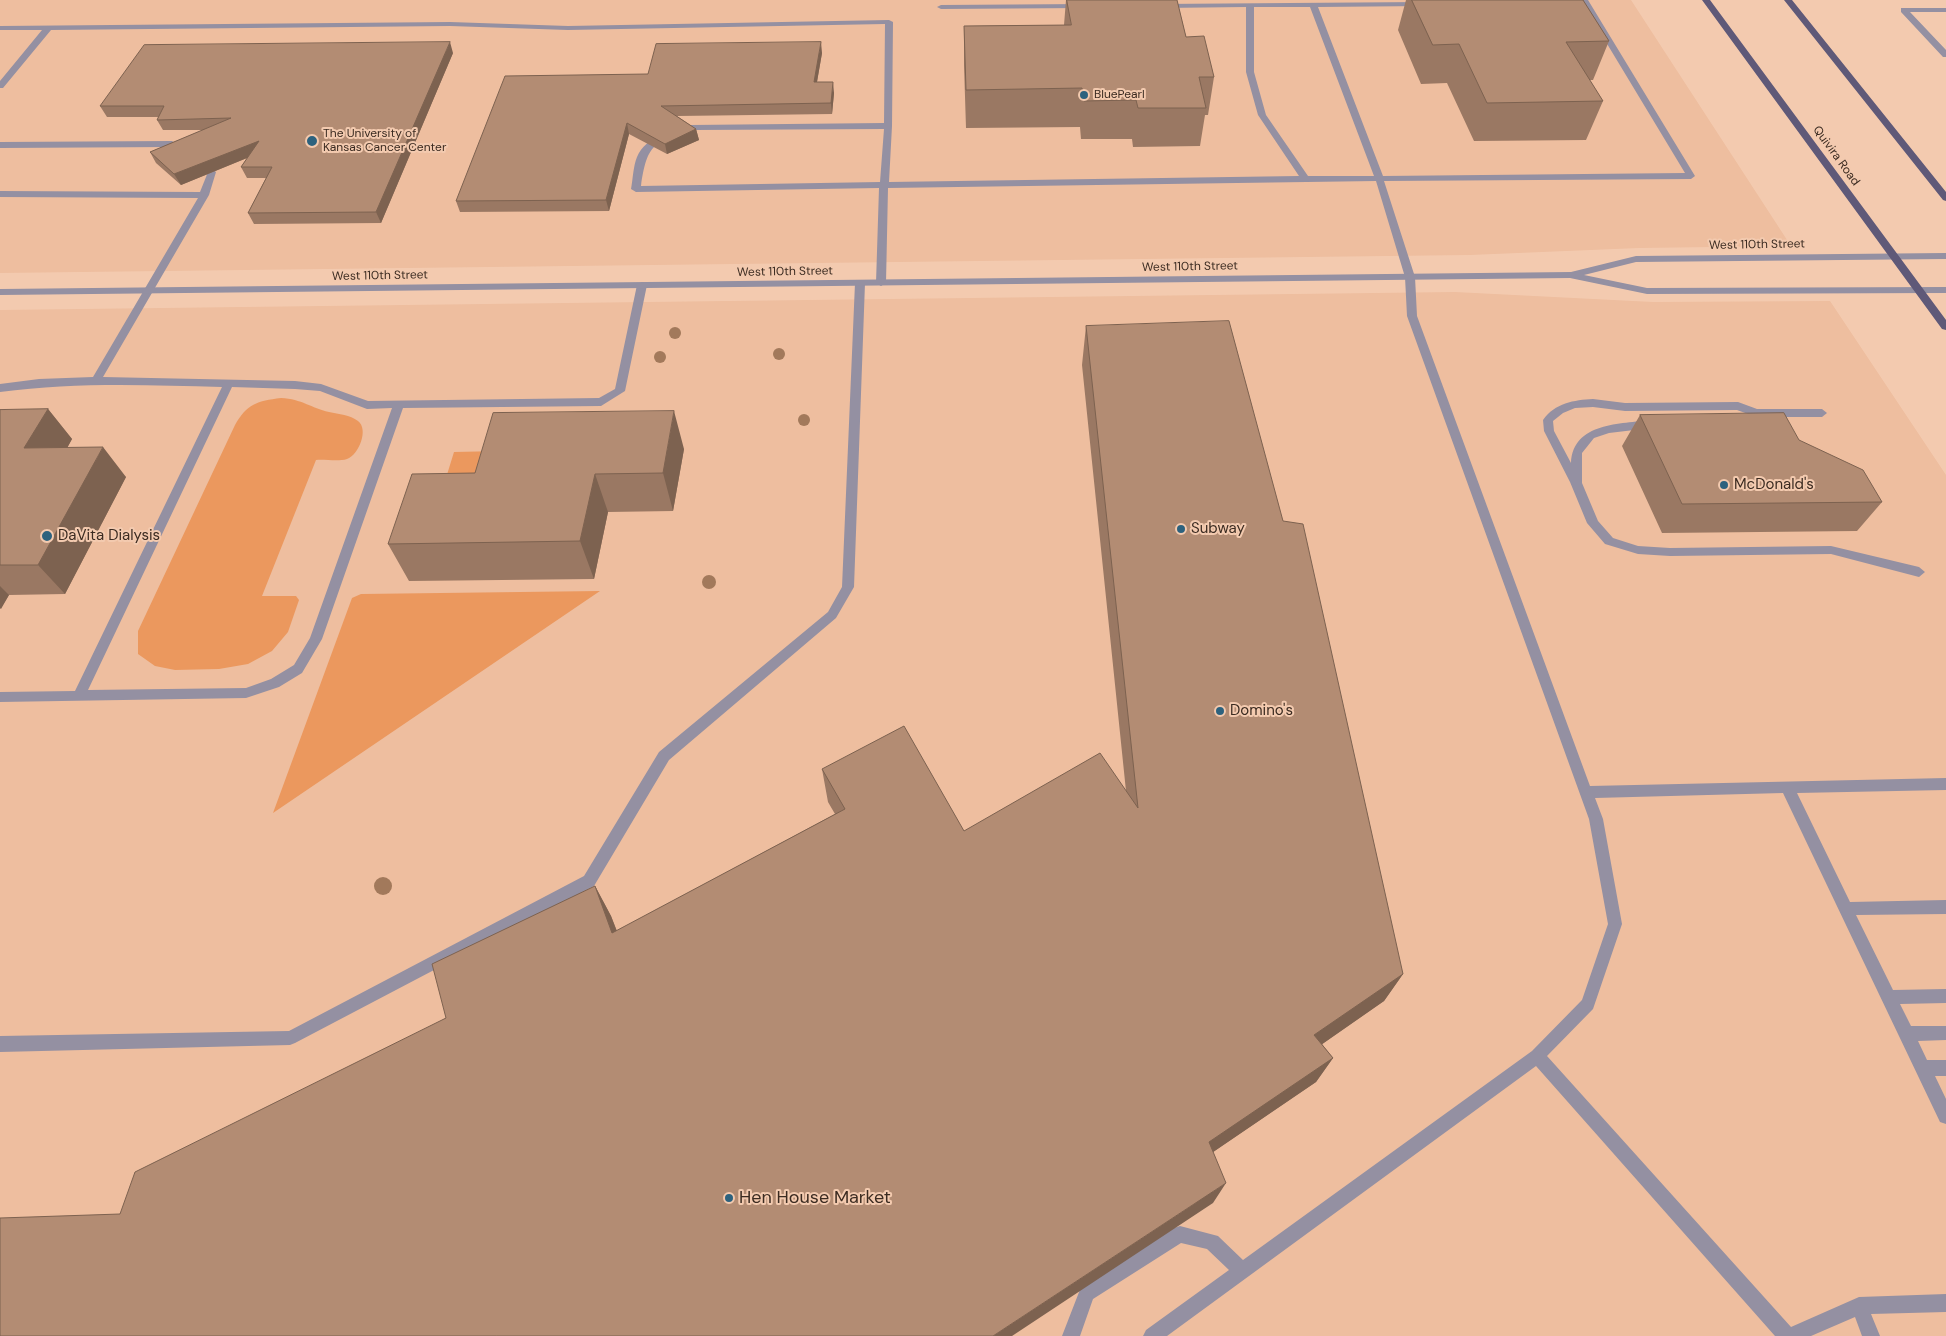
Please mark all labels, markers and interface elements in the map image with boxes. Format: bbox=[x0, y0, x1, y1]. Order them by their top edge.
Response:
place label: BluePearl bbox=[1094, 88, 1145, 102]
marker: BluePearl bbox=[1078, 89, 1090, 101]
street label: Quivira Road bbox=[1810, 123, 1862, 189]
place label: The University of Kansas Cancer Center bbox=[323, 127, 446, 155]
marker: The University of Kansas Cancer Center bbox=[305, 134, 319, 148]
street label: West 110th Street bbox=[1709, 237, 1805, 253]
street label: West 110th Street bbox=[1142, 259, 1238, 275]
street label: West 110th Street bbox=[737, 264, 833, 280]
street label: West 110th Street bbox=[332, 268, 428, 284]
place label: McDonald's bbox=[1734, 476, 1814, 494]
marker: McDonald's bbox=[1718, 479, 1730, 491]
place label: Subway bbox=[1191, 520, 1245, 538]
marker: Subway bbox=[1175, 523, 1187, 535]
place label: DaVita Dialysis bbox=[58, 527, 160, 545]
marker: DaVita Dialysis bbox=[40, 529, 54, 543]
place label: Domino's bbox=[1230, 702, 1293, 720]
marker: Domino's bbox=[1214, 705, 1226, 717]
place label: Hen House Market bbox=[739, 1187, 891, 1209]
marker: Hen House Market bbox=[723, 1192, 735, 1204]

